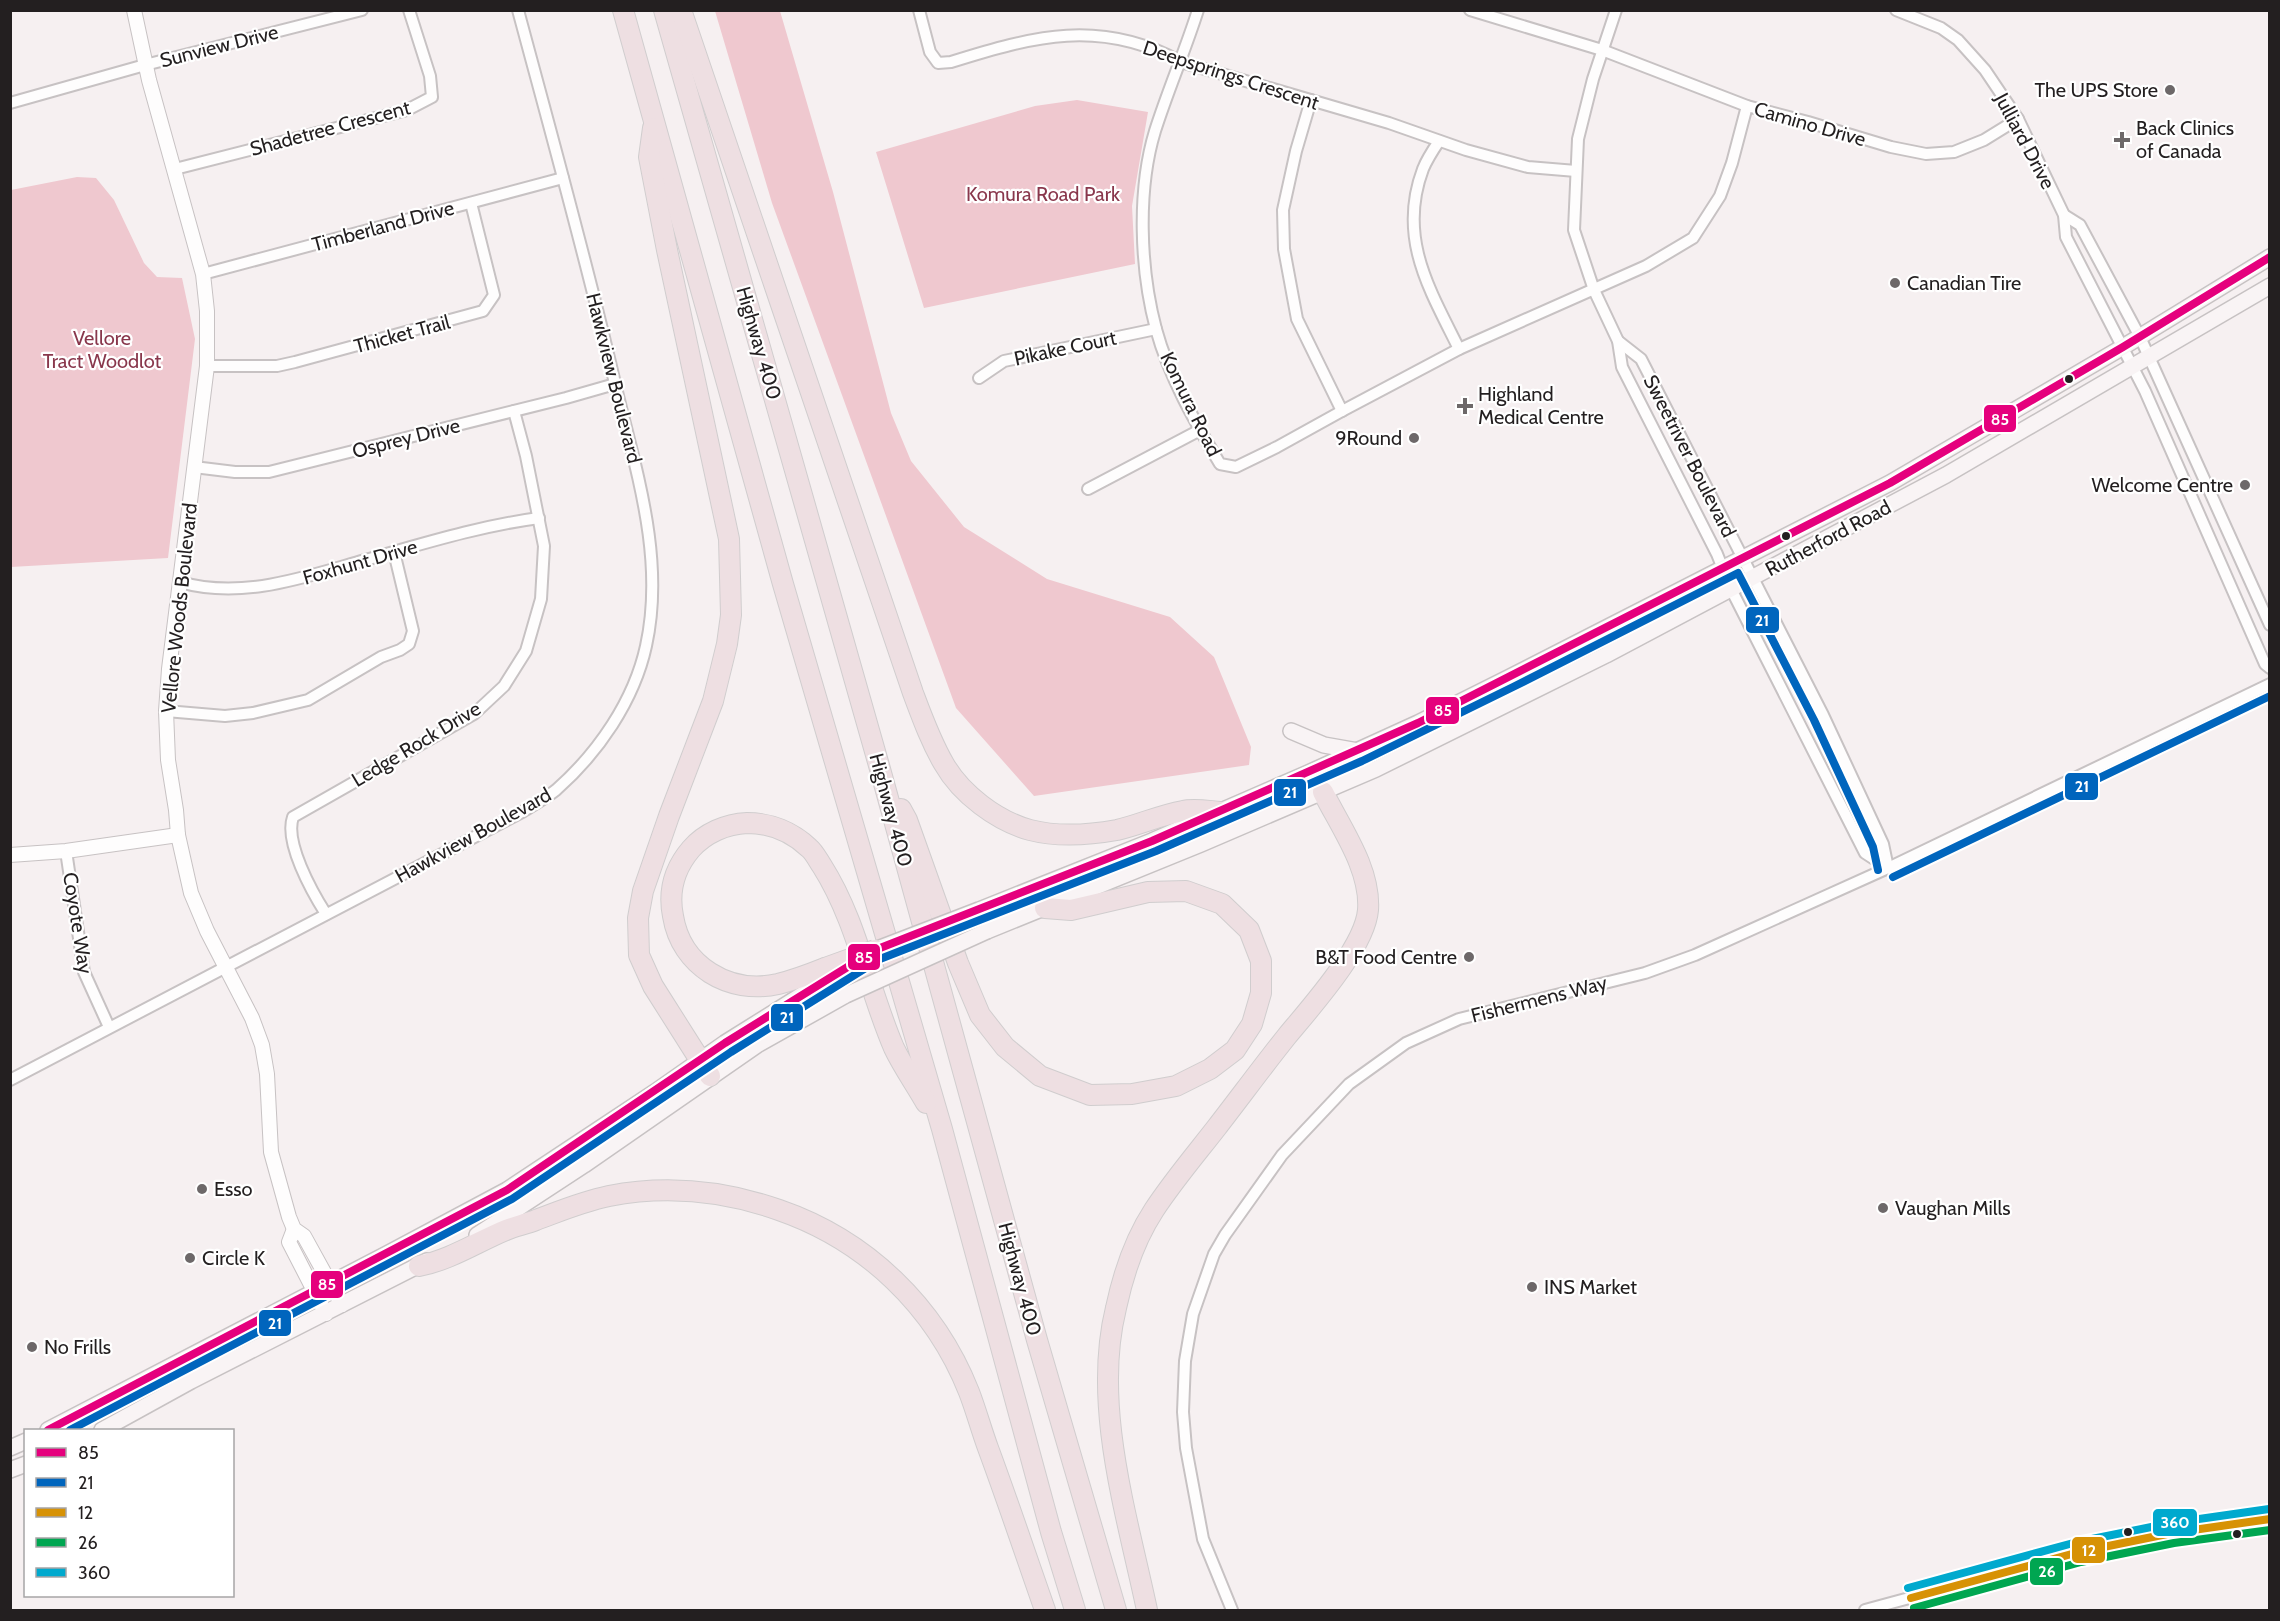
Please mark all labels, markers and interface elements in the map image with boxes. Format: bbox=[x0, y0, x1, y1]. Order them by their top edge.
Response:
street label: Sunview Drive bbox=[157, 20, 281, 72]
street label: Deepsprings Crescent bbox=[1140, 35, 1322, 115]
place label: The UPS Store bbox=[2034, 78, 2158, 102]
marker: The UPS Store bbox=[2163, 83, 2177, 97]
street label: Julliard Drive bbox=[1989, 88, 2060, 193]
street label: Shadetree Crescent bbox=[247, 95, 413, 161]
street label: Camino Drive bbox=[1751, 97, 1869, 151]
place label: Back Clinics of Canada bbox=[2136, 116, 2234, 163]
marker: Back Clinics of Canada bbox=[2113, 131, 2131, 149]
park label: Komura Road Park bbox=[966, 182, 1120, 206]
street label: Timberland Drive bbox=[309, 196, 457, 256]
place label: Canadian Tire bbox=[1907, 271, 2021, 295]
marker: Canadian Tire bbox=[1888, 276, 1902, 290]
street label: Highway 400 bbox=[731, 284, 787, 402]
street label: Hawkview Boulevard bbox=[581, 290, 647, 466]
street label: Thicket Trail bbox=[351, 310, 453, 358]
street label: Pikake Court bbox=[1012, 325, 1119, 371]
park label: Vellore Tract Woodlot bbox=[43, 326, 161, 373]
street label: Komura Road bbox=[1155, 348, 1227, 460]
street label: Sweetriver Boulevard bbox=[1639, 371, 1741, 541]
unlabelled marker bbox=[2063, 373, 2075, 385]
place label: Highland Medical Centre bbox=[1478, 382, 1604, 429]
marker: Highland Medical Centre bbox=[1456, 397, 1474, 415]
line badge: 85 bbox=[1983, 404, 2017, 433]
text: 85 bbox=[1991, 410, 2009, 429]
street label: Osprey Drive bbox=[350, 413, 462, 463]
place label: 9Round bbox=[1335, 426, 1402, 450]
marker: 9Round bbox=[1407, 431, 1421, 445]
place label: Welcome Centre bbox=[2091, 473, 2233, 497]
marker: Welcome Centre bbox=[2238, 478, 2252, 492]
street label: Rutherford Road bbox=[1761, 495, 1895, 581]
street label: Vellore Woods Boulevard bbox=[156, 502, 202, 714]
unlabelled marker bbox=[1780, 530, 1792, 542]
street label: Foxhunt Drive bbox=[300, 534, 420, 590]
line badge: 21 bbox=[1745, 606, 1780, 634]
text: 21 bbox=[1755, 611, 1769, 630]
street label: Ledge Rock Drive bbox=[347, 696, 485, 792]
line badge: 85 bbox=[1425, 696, 1460, 725]
text: 85 bbox=[1434, 701, 1452, 720]
street label: Highway 400 bbox=[864, 751, 918, 869]
line badge: 21 bbox=[2064, 772, 2099, 801]
text: 21 bbox=[2075, 777, 2089, 796]
line badge: 21 bbox=[1273, 778, 1307, 807]
street label: Hawkview Boulevard bbox=[391, 782, 555, 888]
text: 21 bbox=[1283, 783, 1297, 802]
street label: Coyote Way bbox=[58, 871, 98, 975]
line badge: 85 bbox=[847, 943, 881, 971]
place label: B&T Food Centre bbox=[1315, 945, 1457, 969]
text: 85 bbox=[855, 948, 873, 967]
marker: B&T Food Centre bbox=[1462, 950, 1476, 964]
street label: Fishermens Way bbox=[1468, 970, 1610, 1028]
line badge: 21 bbox=[770, 1003, 804, 1032]
text: 21 bbox=[780, 1008, 794, 1027]
place label: Esso bbox=[214, 1177, 253, 1201]
marker: Esso bbox=[195, 1182, 209, 1196]
place label: Vaughan Mills bbox=[1895, 1196, 2011, 1220]
marker: Vaughan Mills bbox=[1876, 1201, 1890, 1215]
street label: Highway 400 bbox=[993, 1220, 1047, 1338]
place label: Circle K bbox=[202, 1246, 266, 1270]
marker: Circle K bbox=[183, 1251, 197, 1265]
line badge: 85 bbox=[310, 1270, 344, 1299]
text: 85 bbox=[318, 1275, 336, 1294]
place label: INS Market bbox=[1544, 1275, 1637, 1299]
marker: INS Market bbox=[1525, 1280, 1539, 1294]
line badge: 21 bbox=[258, 1309, 292, 1337]
text: 21 bbox=[268, 1314, 282, 1333]
place label: No Frills bbox=[44, 1335, 111, 1359]
marker: No Frills bbox=[25, 1340, 39, 1354]
legend bbox=[24, 1429, 234, 1597]
text: 85 bbox=[78, 1442, 99, 1464]
text: 21 bbox=[78, 1472, 93, 1494]
text: 12 bbox=[78, 1502, 93, 1524]
line badge: 360 bbox=[2152, 1508, 2198, 1537]
text: 360 bbox=[2161, 1513, 2189, 1532]
unlabelled marker bbox=[2122, 1526, 2134, 1538]
unlabelled marker bbox=[2231, 1528, 2243, 1540]
text: 26 bbox=[78, 1532, 98, 1554]
line badge: 12 bbox=[2071, 1536, 2106, 1564]
text: 12 bbox=[2082, 1541, 2096, 1560]
line badge: 26 bbox=[2029, 1557, 2064, 1586]
text: 360 bbox=[78, 1562, 111, 1584]
text: 26 bbox=[2038, 1562, 2056, 1581]

